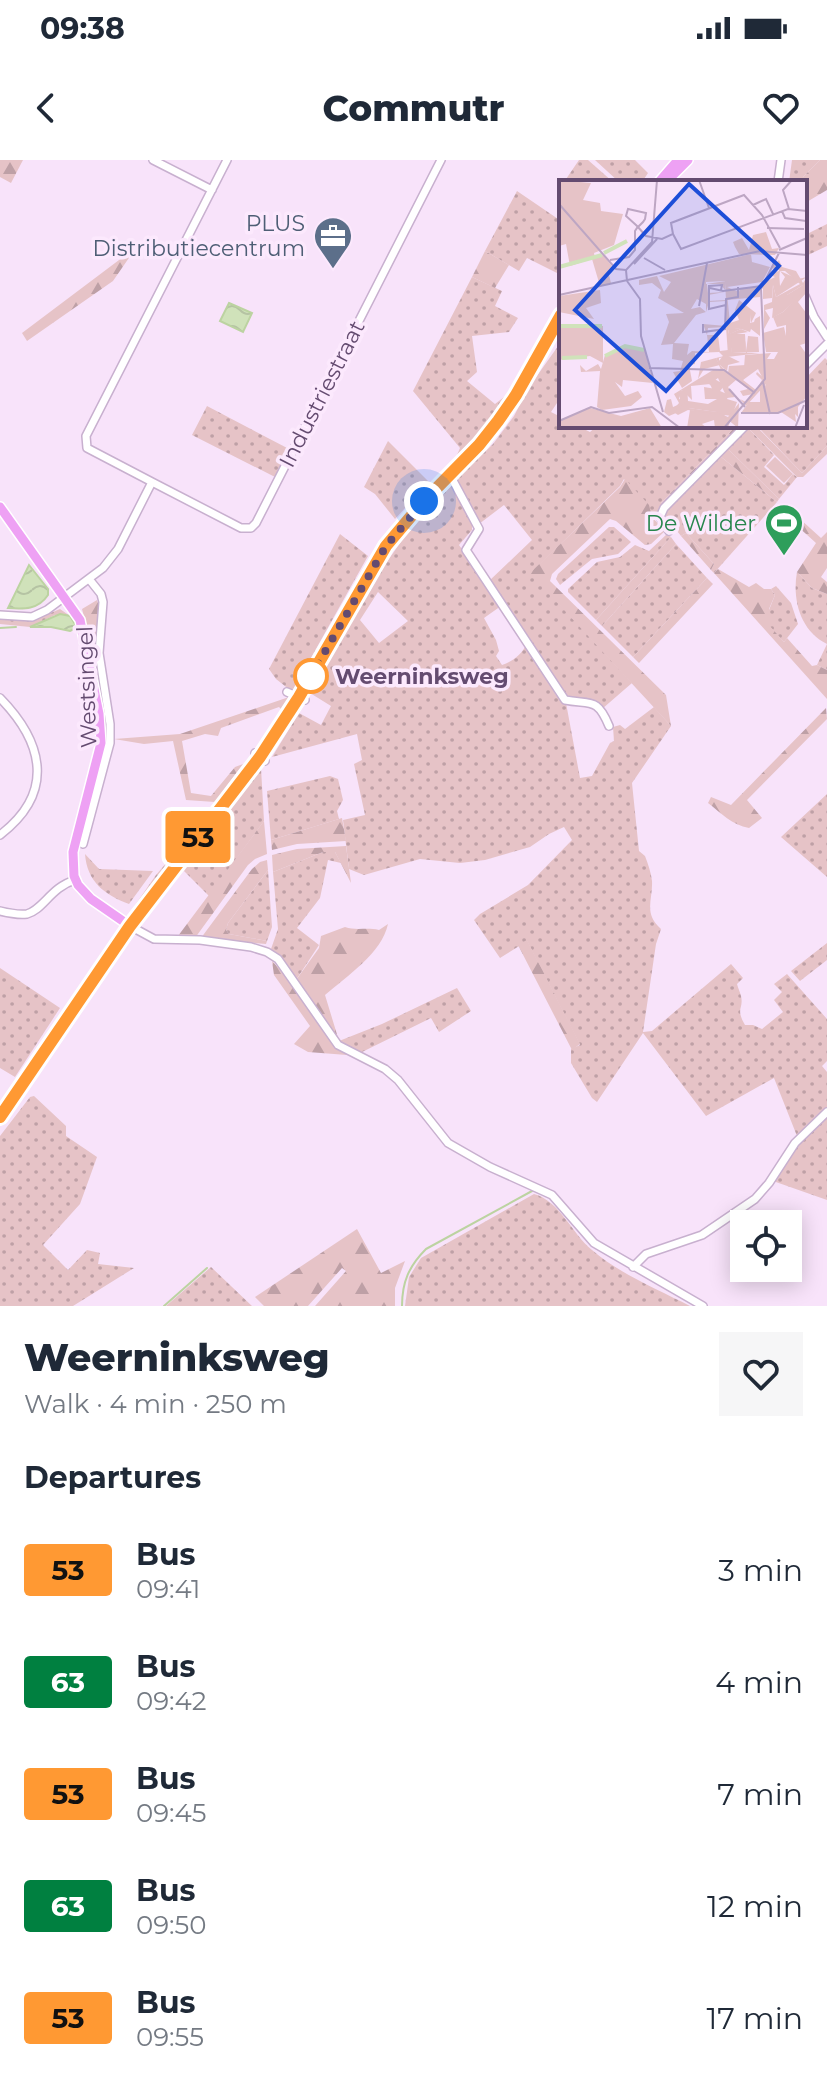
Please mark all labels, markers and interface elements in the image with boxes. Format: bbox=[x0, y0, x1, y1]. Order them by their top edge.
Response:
text: 09:38 bbox=[40, 10, 125, 47]
icon: back bbox=[24, 86, 68, 130]
text: Commutr bbox=[323, 86, 504, 130]
icon: heart bbox=[759, 86, 803, 130]
inset map bbox=[559, 180, 807, 428]
place label: PLUS Distributiecentrum bbox=[93, 210, 305, 262]
office icon: PLUS Distributiecentrum bbox=[312, 215, 354, 270]
street label: Industriestraat bbox=[273, 316, 371, 472]
your location bbox=[404, 481, 444, 521]
sports icon: De Wilder bbox=[763, 502, 805, 557]
place label: De Wilder bbox=[646, 510, 756, 537]
street label: Westsingel bbox=[71, 626, 103, 748]
marker: Weerninksweg bbox=[294, 659, 328, 693]
place label: Weerninksweg bbox=[335, 663, 509, 690]
line badge: 53 bbox=[162, 811, 234, 863]
text: 53 bbox=[181, 820, 215, 854]
map controls bbox=[730, 1210, 802, 1282]
button: locate bbox=[730, 1210, 802, 1282]
button: heart bbox=[719, 1332, 803, 1416]
text: Weerninksweg bbox=[24, 1334, 330, 1381]
text: Walk · 4 min · 250 m bbox=[24, 1388, 287, 1420]
text: Departures bbox=[24, 1459, 201, 1496]
text: Bus bbox=[136, 1536, 196, 1573]
text: 3 min bbox=[718, 1552, 803, 1589]
text: 53 bbox=[51, 1553, 85, 1587]
text: 09:41 bbox=[136, 1573, 200, 1605]
text: Bus bbox=[136, 1648, 196, 1685]
text: 4 min bbox=[715, 1664, 803, 1701]
text: 63 bbox=[51, 1665, 85, 1699]
text: 09:42 bbox=[136, 1685, 206, 1717]
text: Bus bbox=[136, 1760, 196, 1797]
text: 7 min bbox=[717, 1776, 803, 1813]
text: 53 bbox=[51, 1777, 85, 1811]
text: 09:45 bbox=[136, 1797, 206, 1829]
text: Bus bbox=[136, 1872, 196, 1909]
text: 12 min bbox=[707, 1888, 803, 1925]
text: 63 bbox=[51, 1889, 85, 1923]
text: 09:50 bbox=[136, 1909, 207, 1941]
text: Bus bbox=[136, 1984, 196, 2021]
text: 17 min bbox=[706, 2000, 803, 2037]
text: 53 bbox=[51, 2001, 85, 2035]
text: 09:55 bbox=[136, 2021, 204, 2053]

